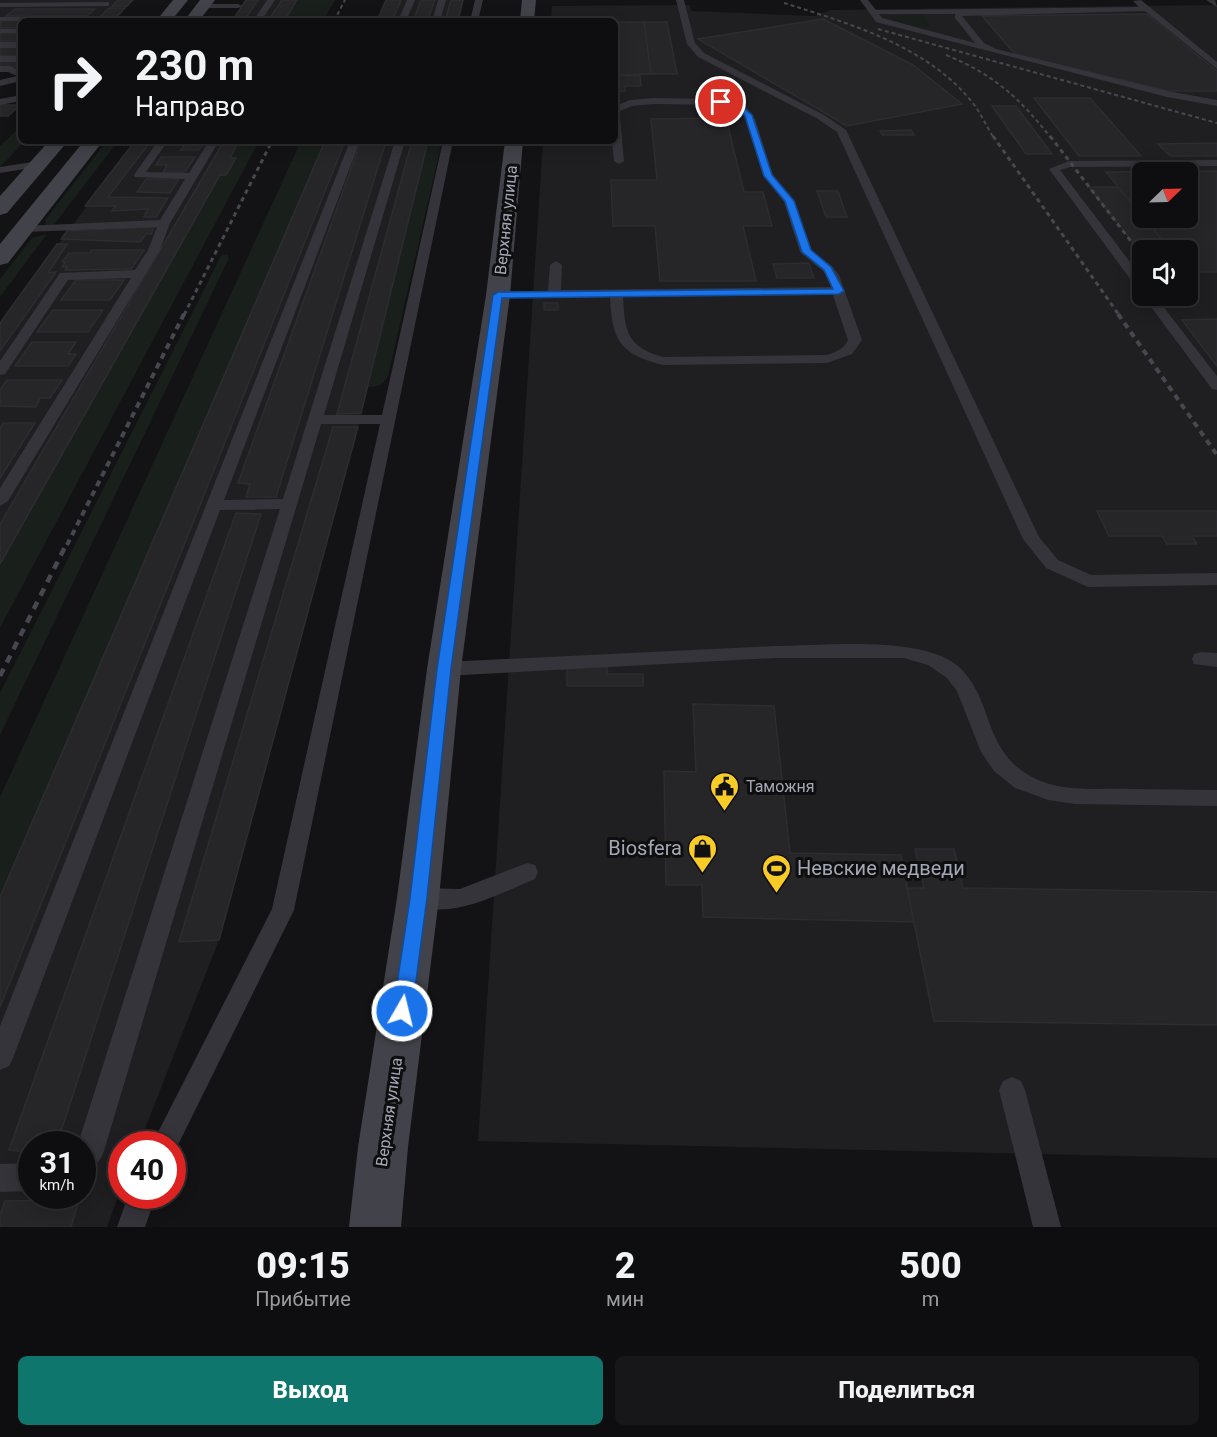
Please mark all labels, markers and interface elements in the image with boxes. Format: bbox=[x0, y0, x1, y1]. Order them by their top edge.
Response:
text: 230 m bbox=[135, 41, 254, 90]
icon: right bbox=[36, 42, 114, 120]
pin bbox=[695, 76, 746, 127]
icon: arrive bbox=[704, 85, 737, 118]
text: Направо bbox=[135, 91, 245, 123]
north arrow bbox=[1132, 162, 1198, 228]
map controls bbox=[1132, 162, 1198, 306]
street label: Верхняя улица bbox=[491, 164, 521, 276]
button: sound bbox=[1132, 240, 1198, 306]
public building icon: Таможня bbox=[709, 770, 741, 812]
place label: Таможня bbox=[746, 777, 814, 796]
shop icon: Biosfera bbox=[687, 832, 719, 874]
place label: Biosfera bbox=[608, 836, 682, 860]
sports icon: Невские медведи bbox=[760, 852, 792, 894]
place label: Невские медведи bbox=[797, 856, 965, 880]
position arrow bbox=[370, 979, 434, 1043]
street label: Верхняя улица bbox=[372, 1056, 406, 1168]
speed limit sign: 40 bbox=[108, 1131, 186, 1209]
text: 31 bbox=[40, 1145, 74, 1180]
text: km/h bbox=[39, 1176, 75, 1194]
text: 09:15 bbox=[256, 1245, 350, 1287]
text: 2 bbox=[615, 1245, 635, 1287]
text: 500 bbox=[899, 1245, 962, 1287]
text: Прибытие bbox=[255, 1287, 351, 1311]
text: мин bbox=[606, 1287, 644, 1311]
text: m bbox=[922, 1287, 939, 1311]
button: Выход bbox=[18, 1356, 603, 1425]
button: Поделиться bbox=[615, 1356, 1199, 1425]

